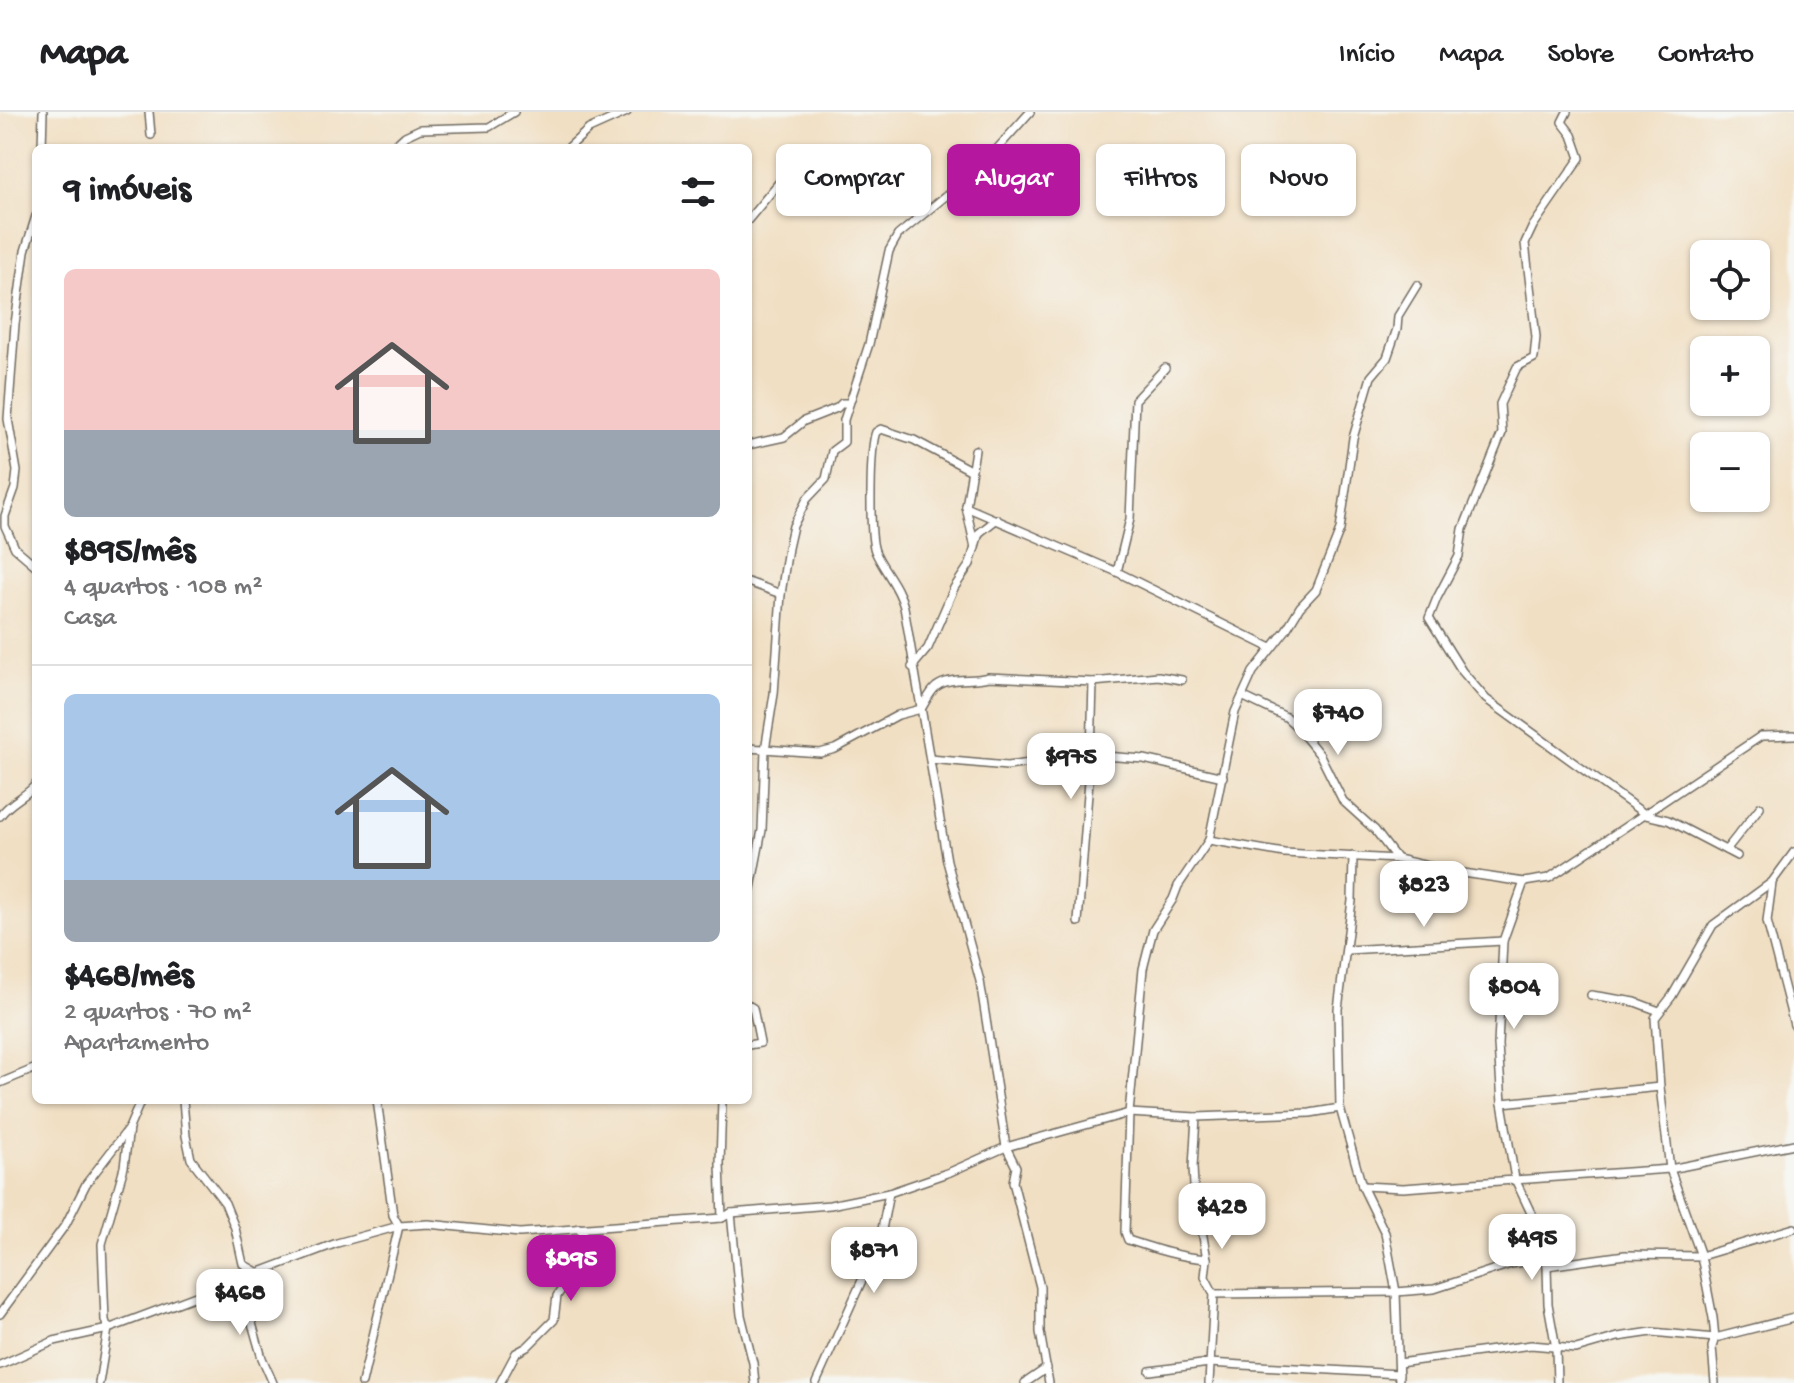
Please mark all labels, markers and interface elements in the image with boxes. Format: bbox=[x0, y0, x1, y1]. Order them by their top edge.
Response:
text: Mapa bbox=[40, 33, 127, 77]
text: Início bbox=[1339, 39, 1395, 72]
text: Mapa bbox=[1439, 39, 1503, 72]
text: Sobre bbox=[1547, 39, 1614, 72]
text: Contato bbox=[1658, 39, 1754, 72]
chip: Comprar bbox=[776, 144, 931, 216]
chip: Alugar bbox=[947, 144, 1080, 216]
chip: Filtros bbox=[1096, 144, 1225, 216]
chip: Novo bbox=[1241, 144, 1356, 216]
icon: filters bbox=[676, 170, 720, 214]
text: 9 imóveis bbox=[64, 172, 191, 212]
map controls bbox=[1690, 240, 1770, 512]
button: locate bbox=[1690, 240, 1770, 320]
icon: home bbox=[320, 321, 464, 465]
button: + bbox=[1690, 336, 1770, 416]
button: − bbox=[1690, 432, 1770, 512]
text: $895/mês bbox=[64, 533, 195, 573]
text: 4 quartos · 108 m² bbox=[64, 573, 262, 604]
text: Casa bbox=[64, 604, 117, 635]
pin: $740 bbox=[1291, 689, 1385, 757]
text: $740 bbox=[1312, 699, 1364, 730]
pin: $975 bbox=[1024, 733, 1118, 801]
text: $975 bbox=[1045, 743, 1097, 774]
icon: home bbox=[320, 746, 464, 890]
pin: $823 bbox=[1377, 861, 1471, 929]
text: $823 bbox=[1398, 871, 1450, 902]
text: $468/mês bbox=[64, 958, 194, 998]
pin: $804 bbox=[1467, 963, 1561, 1031]
text: $804 bbox=[1488, 973, 1541, 1004]
text: 2 quartos · 70 m² bbox=[64, 998, 252, 1029]
text: Apartamento bbox=[64, 1029, 209, 1060]
pin: $428 bbox=[1175, 1183, 1269, 1251]
text: $428 bbox=[1197, 1193, 1247, 1224]
pin: $495 bbox=[1485, 1214, 1579, 1282]
text: $495 bbox=[1507, 1224, 1557, 1255]
pin: $871 bbox=[827, 1227, 921, 1295]
pin: $895 bbox=[524, 1235, 618, 1303]
text: $871 bbox=[849, 1237, 899, 1268]
text: $895 bbox=[545, 1245, 597, 1276]
pin: $468 bbox=[193, 1269, 287, 1337]
text: $468 bbox=[214, 1279, 266, 1310]

